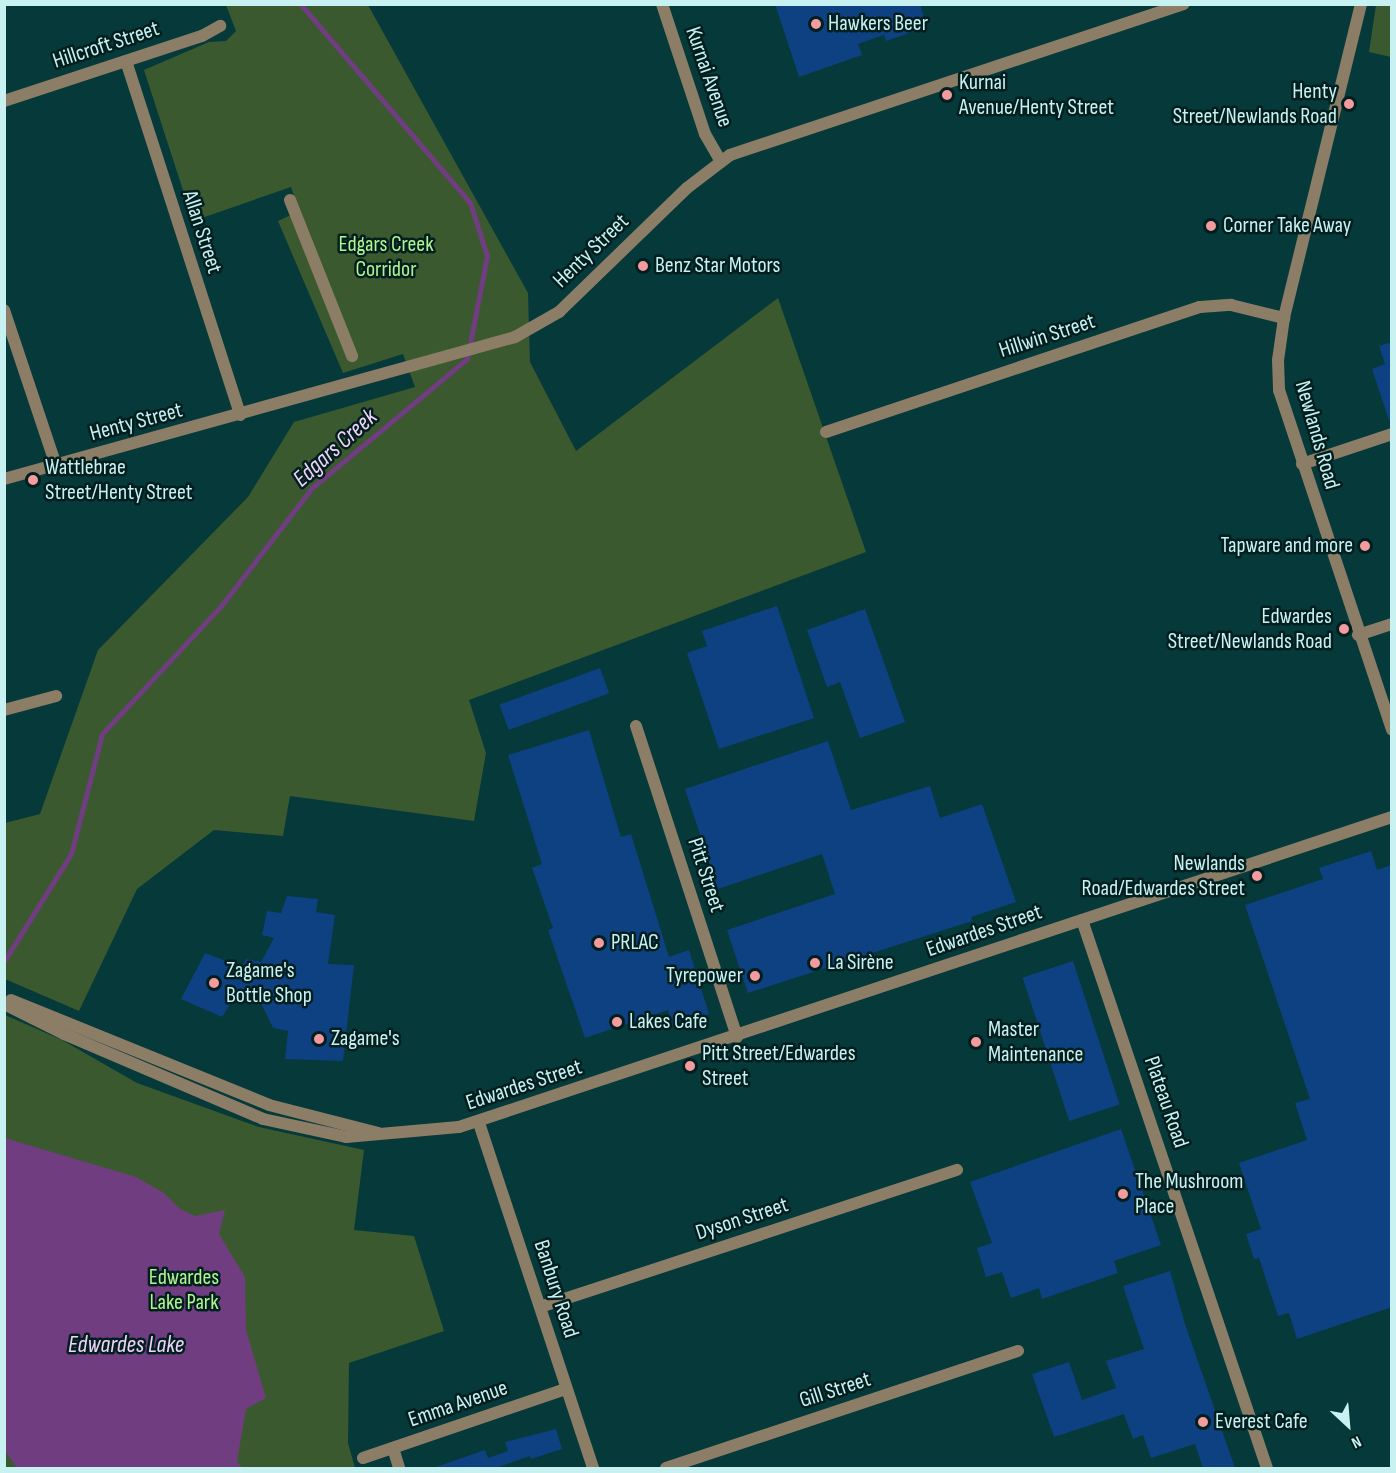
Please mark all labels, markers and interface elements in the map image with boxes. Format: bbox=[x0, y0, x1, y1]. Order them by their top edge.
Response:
place label: Hawkers Beer bbox=[828, 11, 928, 37]
street label: Hillcroft Street bbox=[50, 15, 162, 75]
marker: Hawkers Beer bbox=[809, 17, 823, 31]
street label: Kurnai Avenue bbox=[680, 23, 738, 131]
place label: Kurnai Avenue/Henty Street bbox=[959, 69, 1114, 120]
place label: Henty Street/Newlands Road bbox=[1173, 78, 1337, 130]
marker: Kurnai Avenue/Henty Street bbox=[940, 88, 954, 102]
marker: Henty Street/Newlands Road bbox=[1342, 97, 1356, 111]
street label: Allan Street bbox=[176, 187, 228, 277]
street label: Henty Street bbox=[548, 209, 634, 293]
place label: Corner Take Away bbox=[1223, 213, 1351, 239]
marker: Corner Take Away bbox=[1204, 219, 1218, 233]
park label: Edgars Creek Corridor bbox=[338, 231, 434, 282]
place label: Benz Star Motors bbox=[655, 253, 780, 279]
marker: Benz Star Motors bbox=[636, 259, 650, 273]
street label: Hillwin Street bbox=[996, 308, 1098, 364]
street label: Newlands Road bbox=[1289, 378, 1345, 492]
street label: Henty Street bbox=[87, 397, 185, 447]
water label: Edgars Creek bbox=[287, 403, 383, 493]
place label: Wattlebrae Street/Henty Street bbox=[45, 454, 193, 506]
marker: Wattlebrae Street/Henty Street bbox=[26, 473, 40, 487]
place label: Tapware and more bbox=[1221, 533, 1353, 559]
marker: Tapware and more bbox=[1358, 539, 1372, 553]
place label: Edwardes Street/Newlands Road bbox=[1168, 603, 1332, 654]
marker: Edwardes Street/Newlands Road bbox=[1337, 622, 1351, 636]
street label: Pitt Street bbox=[682, 834, 730, 916]
place label: Newlands Road/Edwardes Street bbox=[1082, 850, 1245, 902]
marker: Newlands Road/Edwardes Street bbox=[1250, 869, 1264, 883]
street label: Edwardes Street bbox=[923, 899, 1045, 963]
place label: PRLAC bbox=[611, 930, 659, 956]
marker: PRLAC bbox=[592, 936, 606, 950]
place label: La Sirène bbox=[827, 950, 894, 976]
marker: La Sirène bbox=[808, 956, 822, 970]
place label: Zagame's Bottle Shop bbox=[226, 957, 312, 1008]
place label: Tyrepower bbox=[666, 963, 743, 989]
marker: Tyrepower bbox=[748, 969, 762, 983]
marker: Zagame's Bottle Shop bbox=[207, 976, 221, 990]
place label: Lakes Cafe bbox=[629, 1009, 707, 1035]
marker: Lakes Cafe bbox=[610, 1015, 624, 1029]
place label: Master Maintenance bbox=[988, 1016, 1083, 1068]
place label: Zagame's bbox=[331, 1026, 400, 1052]
marker: Zagame's bbox=[312, 1032, 326, 1046]
marker: Master Maintenance bbox=[969, 1035, 983, 1049]
place label: Pitt Street/Edwardes Street bbox=[702, 1040, 856, 1092]
street label: Plateau Road bbox=[1138, 1053, 1194, 1151]
street label: Edwardes Street bbox=[463, 1054, 585, 1116]
marker: Pitt Street/Edwardes Street bbox=[683, 1059, 697, 1073]
place label: The Mushroom Place bbox=[1135, 1168, 1243, 1220]
marker: The Mushroom Place bbox=[1116, 1187, 1130, 1201]
street label: Dyson Street bbox=[692, 1192, 792, 1246]
street label: Banbury Road bbox=[528, 1237, 584, 1341]
park label: Edwardes Lake Park bbox=[149, 1264, 219, 1316]
water label: Edwardes Lake bbox=[68, 1331, 184, 1359]
street label: Gill Street bbox=[796, 1366, 874, 1414]
street label: Emma Avenue bbox=[405, 1375, 511, 1433]
north arrow bbox=[1318, 1395, 1378, 1455]
place label: Everest Cafe bbox=[1215, 1409, 1308, 1435]
marker: Everest Cafe bbox=[1196, 1415, 1210, 1429]
text: N bbox=[1348, 1431, 1364, 1452]

